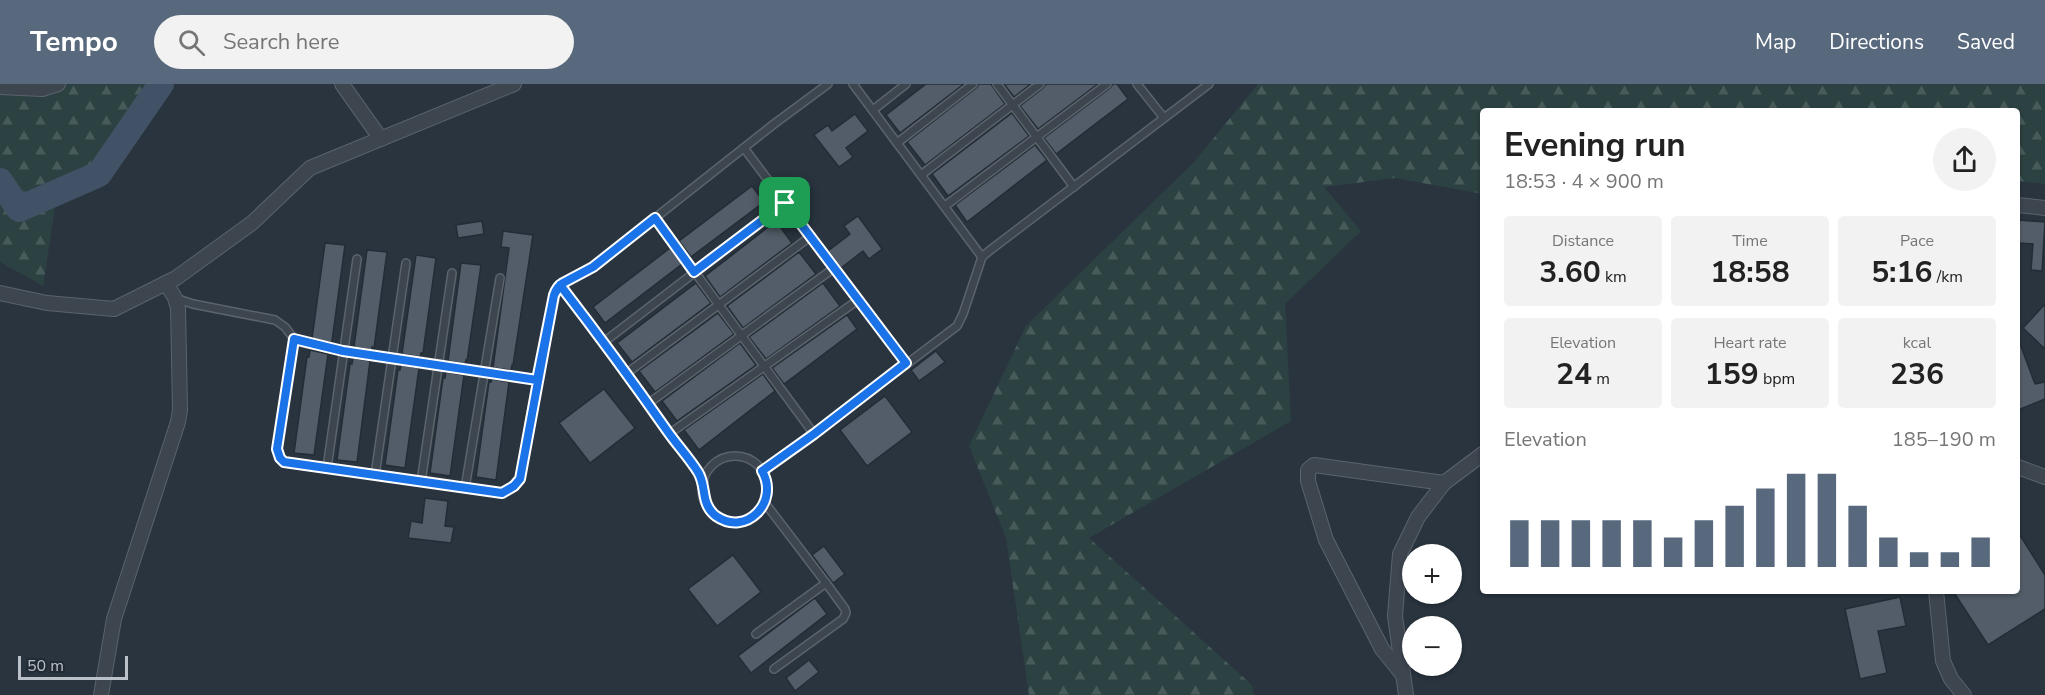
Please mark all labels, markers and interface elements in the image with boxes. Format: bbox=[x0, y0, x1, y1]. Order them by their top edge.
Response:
search box bbox=[154, 15, 574, 69]
text: Tempo bbox=[30, 23, 118, 61]
icon: search bbox=[175, 26, 208, 59]
text: Search here bbox=[223, 27, 339, 57]
text: Map bbox=[1755, 28, 1796, 56]
text: Directions bbox=[1829, 28, 1924, 56]
text: Saved bbox=[1957, 28, 2015, 56]
text: Evening run bbox=[1504, 123, 1686, 168]
button: share bbox=[1933, 128, 1996, 191]
text: 18:53 · 4 × 900 m bbox=[1504, 168, 1664, 195]
pin bbox=[759, 177, 810, 228]
icon: arrive bbox=[768, 186, 801, 219]
text: Distance bbox=[1552, 230, 1614, 252]
text: Time bbox=[1732, 230, 1768, 252]
text: Pace bbox=[1900, 230, 1934, 252]
text: 3.60 bbox=[1539, 252, 1601, 293]
text: 18:58 bbox=[1710, 252, 1790, 293]
text: 5:16 bbox=[1871, 252, 1933, 293]
text: km bbox=[1601, 266, 1627, 288]
text: /km bbox=[1933, 266, 1963, 288]
text: Elevation bbox=[1550, 332, 1616, 354]
text: Heart rate bbox=[1713, 332, 1787, 354]
text: kcal bbox=[1903, 332, 1931, 354]
text: 24 bbox=[1556, 354, 1592, 395]
text: 159 bbox=[1705, 354, 1759, 395]
text: 236 bbox=[1890, 354, 1944, 395]
text: m bbox=[1592, 368, 1610, 390]
text: bpm bbox=[1759, 368, 1795, 390]
text: Elevation bbox=[1504, 426, 1587, 453]
text: 185–190 m bbox=[1892, 426, 1996, 453]
map controls bbox=[1402, 544, 1462, 676]
button: + bbox=[1402, 544, 1462, 604]
button: − bbox=[1402, 616, 1462, 676]
scale bar bbox=[18, 653, 128, 680]
text: 50 m bbox=[27, 655, 64, 677]

